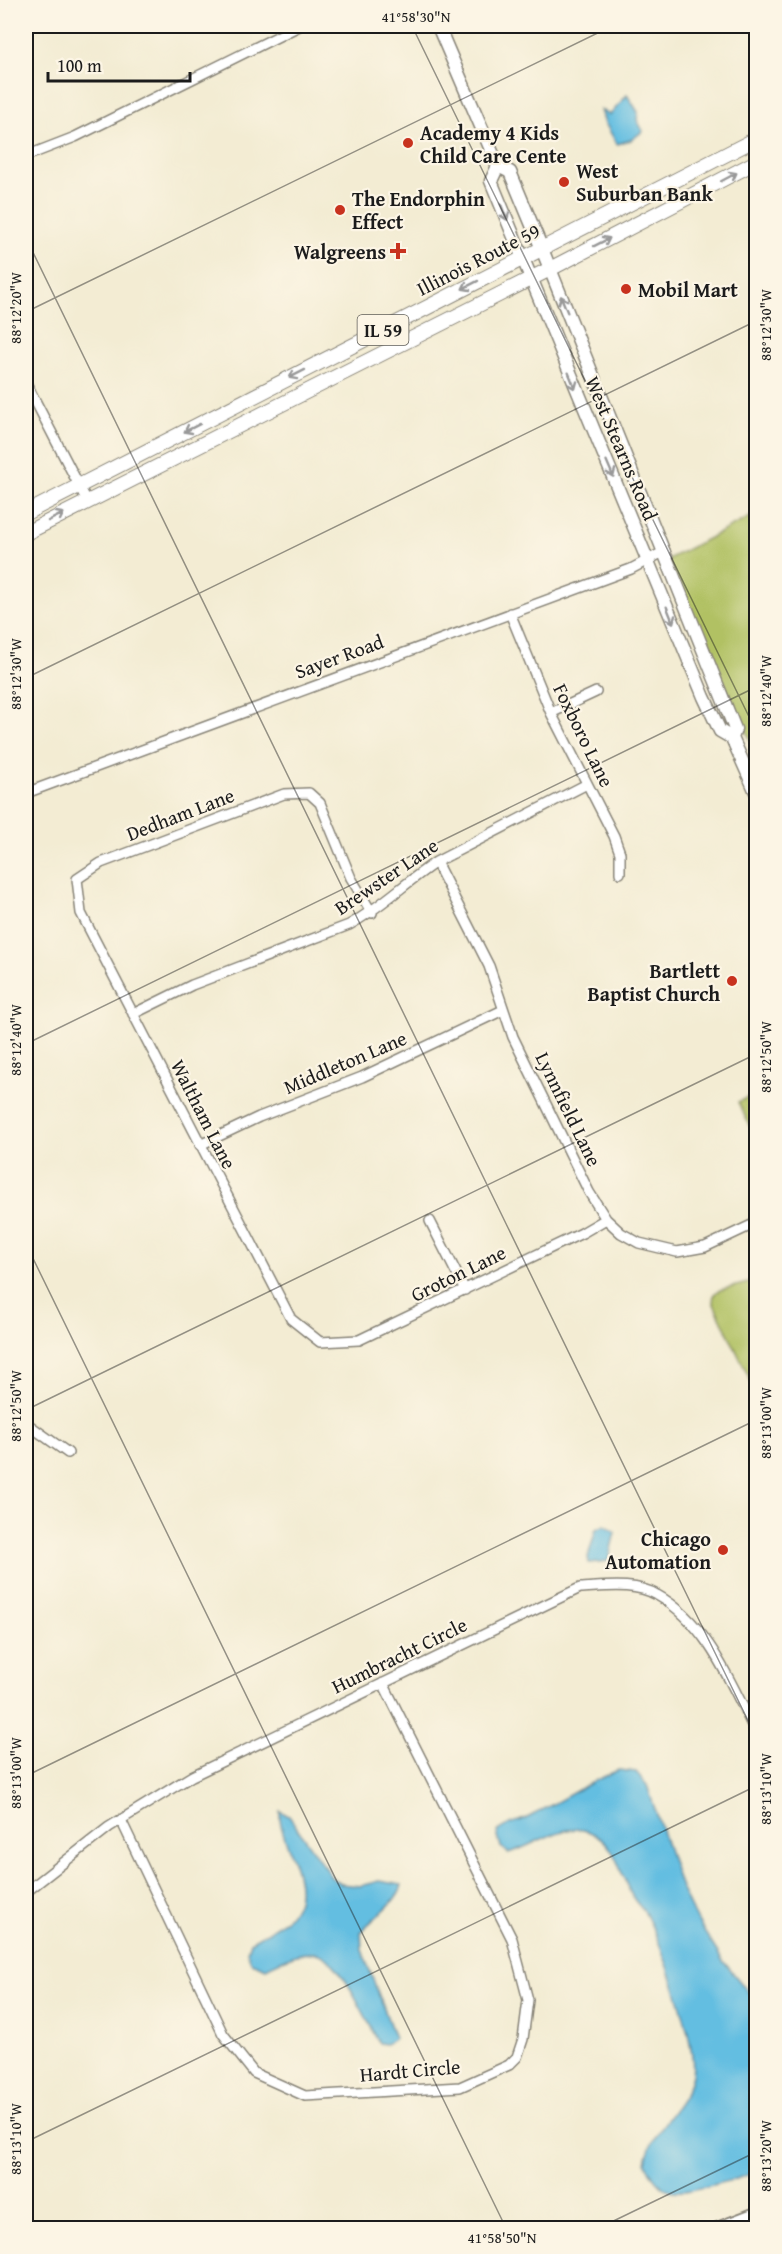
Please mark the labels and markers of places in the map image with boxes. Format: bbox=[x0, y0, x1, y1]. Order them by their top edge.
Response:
place label: Academy 4 Kids Child Care Cente bbox=[420, 118, 567, 170]
marker: Academy 4 Kids Child Care Cente bbox=[401, 136, 415, 150]
place label: West Suburban Bank bbox=[576, 156, 713, 208]
marker: West Suburban Bank bbox=[557, 175, 571, 189]
place label: The Endorphin Effect bbox=[352, 184, 485, 236]
marker: The Endorphin Effect bbox=[333, 203, 347, 217]
place label: Walgreens bbox=[294, 237, 386, 266]
marker: Walgreens bbox=[391, 244, 405, 258]
place label: Mobil Mart bbox=[638, 275, 738, 304]
marker: Mobil Mart bbox=[619, 282, 633, 296]
place label: Bartlett Baptist Church bbox=[587, 956, 720, 1008]
marker: Bartlett Baptist Church bbox=[725, 974, 739, 988]
place label: Chicago Automation bbox=[605, 1524, 711, 1576]
marker: Chicago Automation bbox=[716, 1543, 730, 1557]

